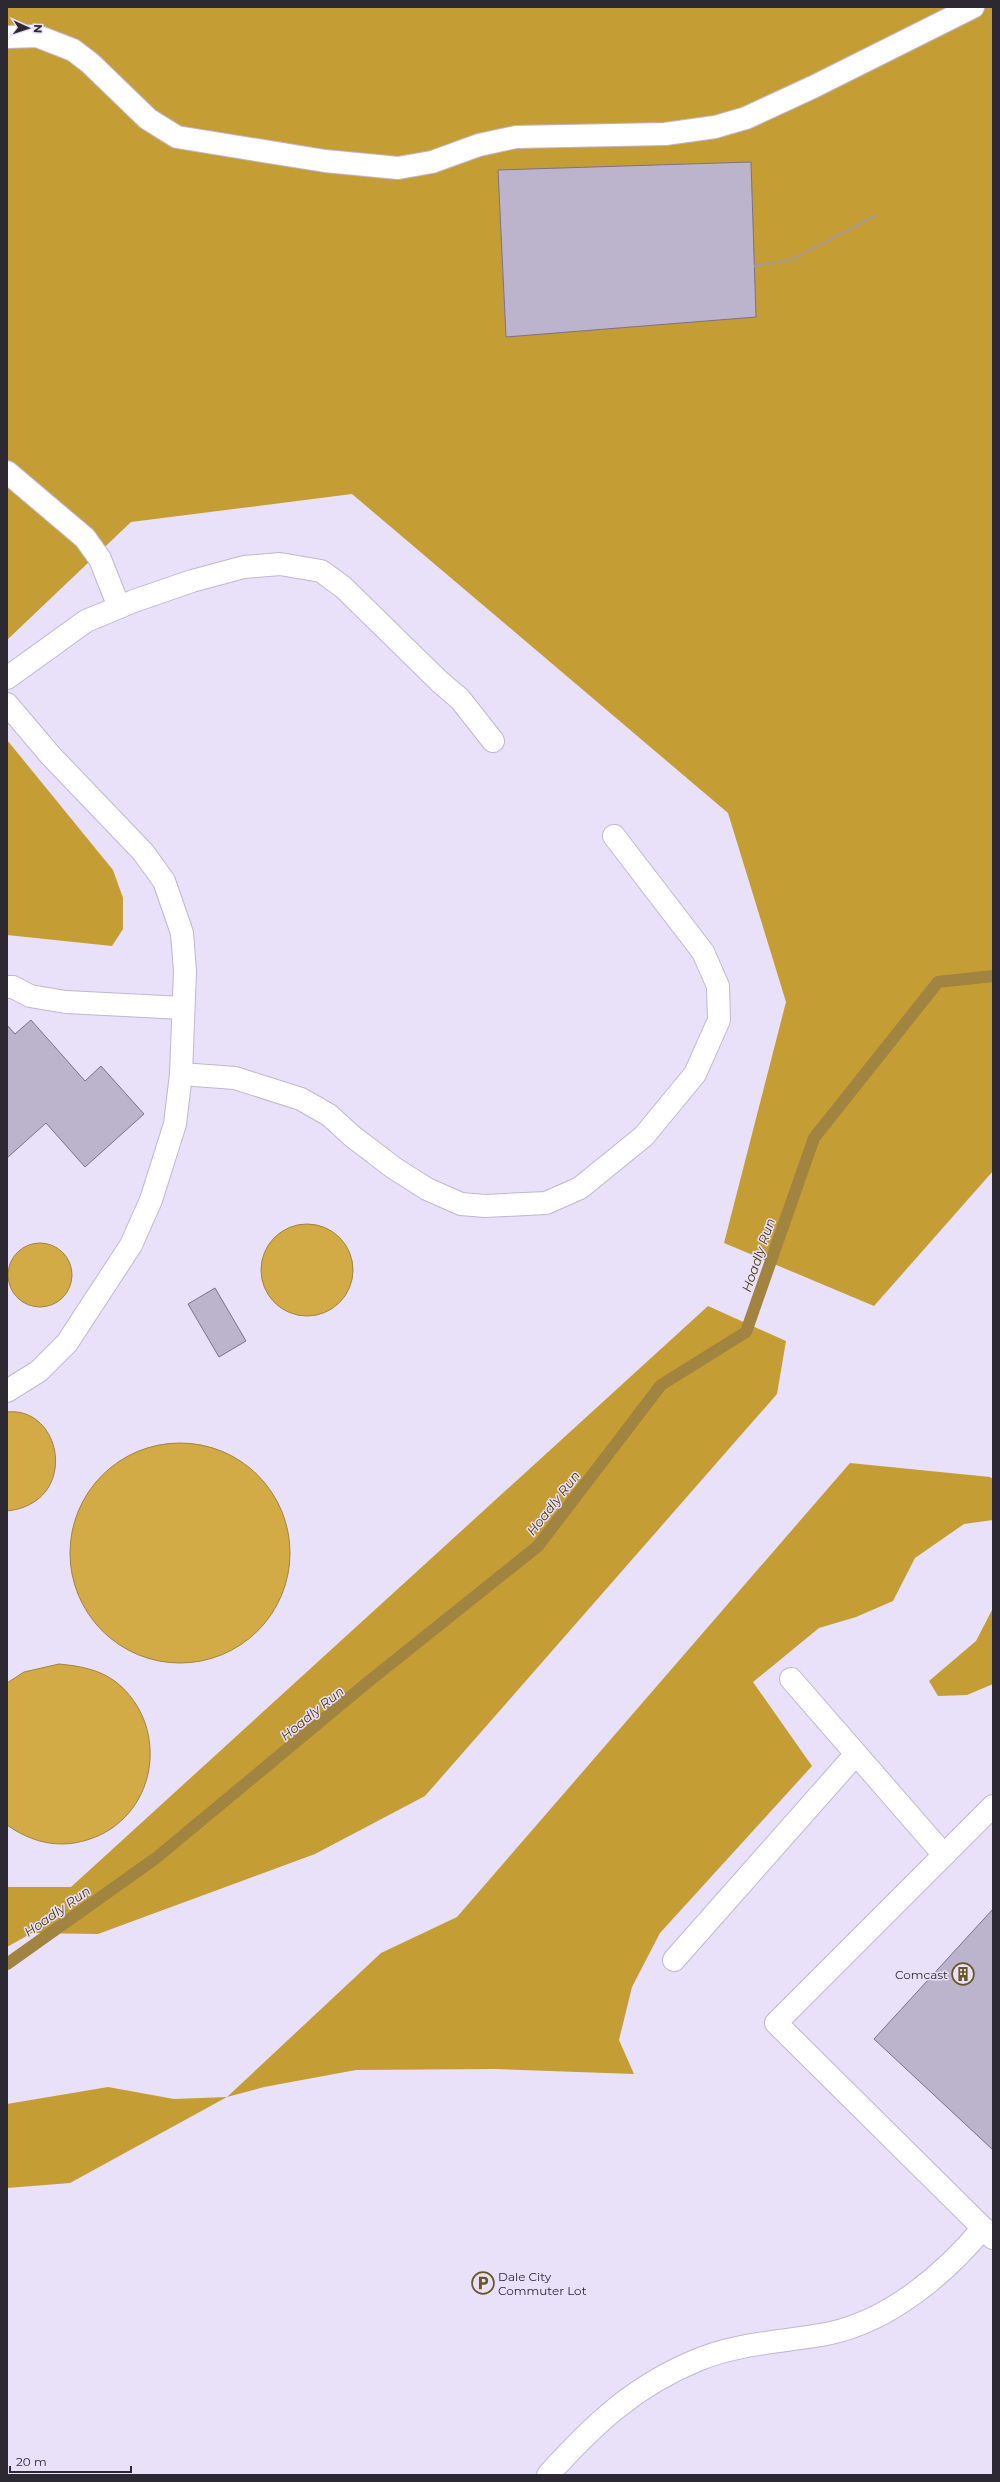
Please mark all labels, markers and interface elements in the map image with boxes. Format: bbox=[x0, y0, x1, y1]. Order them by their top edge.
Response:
north arrow bbox=[8, 8, 48, 48]
text: N bbox=[31, 24, 45, 33]
water label: Hoadly Run bbox=[738, 1216, 778, 1294]
water label: Hoadly Run bbox=[523, 1468, 583, 1538]
water label: Hoadly Run bbox=[277, 1682, 347, 1744]
water label: Hoadly Run bbox=[21, 1882, 93, 1940]
building icon: Comcast bbox=[950, 1961, 976, 1987]
place label: Comcast bbox=[895, 1967, 948, 1982]
place label: Dale City Commuter Lot bbox=[498, 2269, 587, 2298]
parking icon: Dale City Commuter Lot bbox=[470, 2270, 496, 2296]
scale bar bbox=[10, 2448, 131, 2474]
text: 20 m bbox=[16, 2454, 47, 2469]

